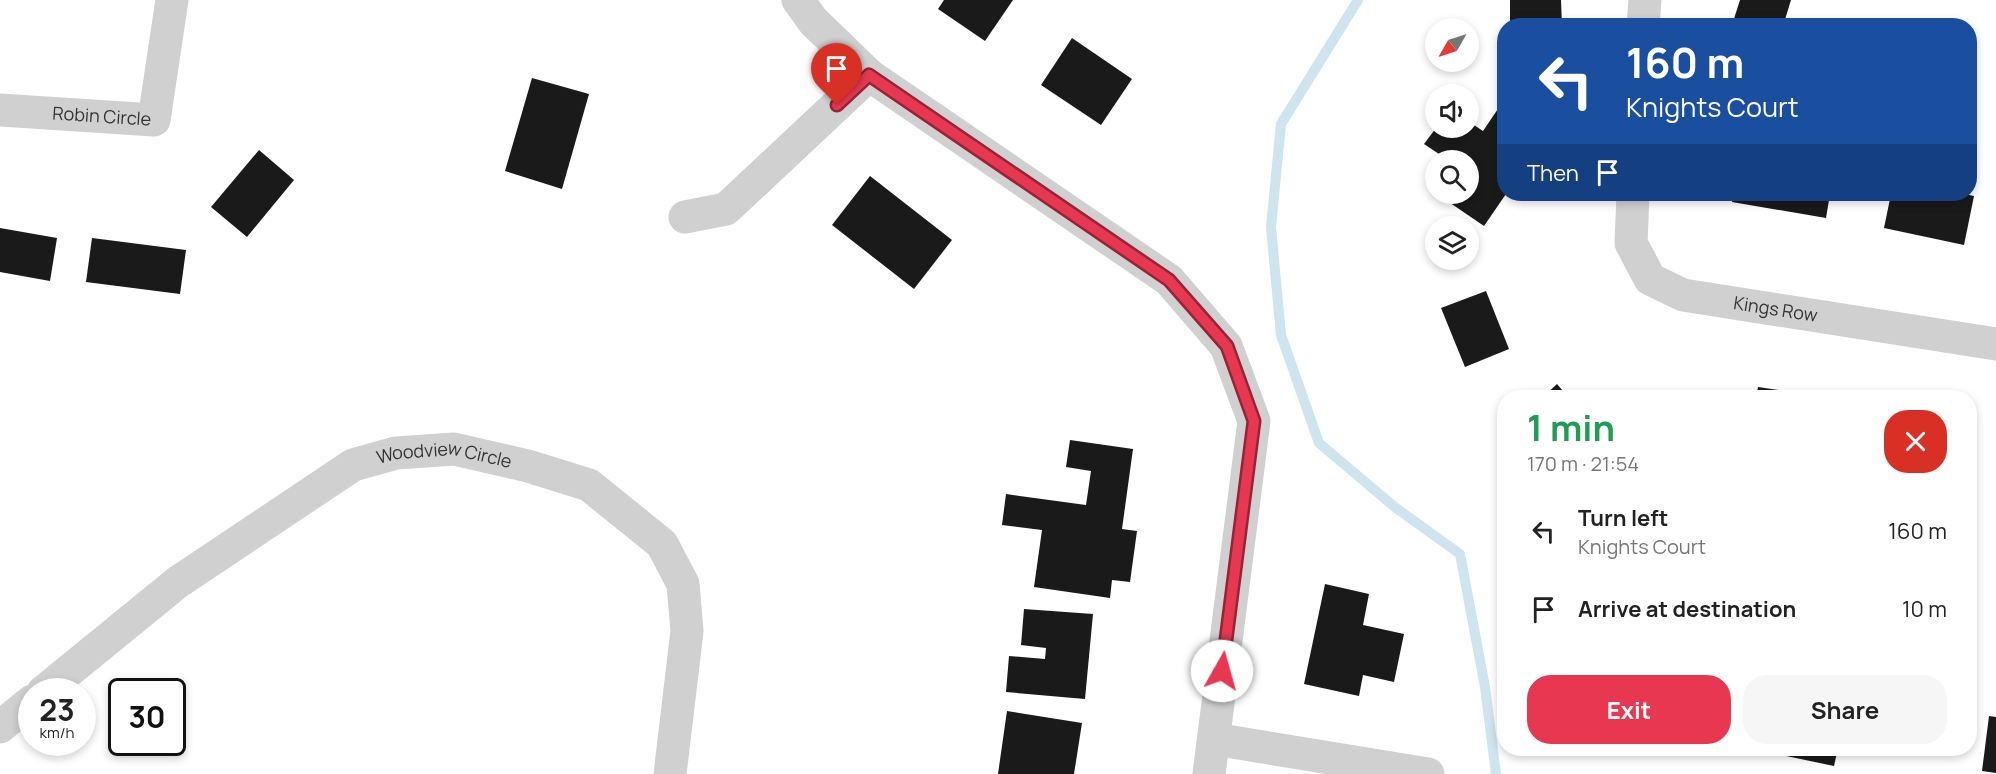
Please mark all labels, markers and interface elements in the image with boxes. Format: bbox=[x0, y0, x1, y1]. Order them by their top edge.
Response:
north arrow bbox=[1425, 18, 1479, 72]
map controls bbox=[1425, 18, 1479, 270]
text: 160 m bbox=[1626, 33, 1744, 91]
icon: left bbox=[1527, 42, 1605, 120]
pin bbox=[811, 43, 862, 105]
icon: arrive bbox=[820, 52, 853, 85]
button: sound bbox=[1425, 84, 1479, 138]
text: Knights Court bbox=[1626, 88, 1799, 125]
street label: Robin Circle bbox=[52, 100, 152, 131]
button: search bbox=[1425, 150, 1479, 204]
icon: arrive bbox=[1591, 156, 1624, 189]
text: Then bbox=[1527, 158, 1579, 188]
button: layers bbox=[1425, 216, 1479, 270]
street label: Kings Row bbox=[1732, 290, 1820, 327]
text: 1 min bbox=[1527, 403, 1615, 452]
button: close bbox=[1884, 410, 1947, 473]
street label: Woodview Circle bbox=[374, 435, 514, 473]
text: 170 m · 21:54 bbox=[1527, 450, 1639, 477]
text: Turn left bbox=[1578, 503, 1668, 533]
icon: left bbox=[1527, 515, 1560, 548]
text: 160 m bbox=[1888, 516, 1947, 546]
text: Knights Court bbox=[1578, 533, 1706, 560]
icon: arrive bbox=[1527, 593, 1560, 626]
text: Arrive at destination bbox=[1578, 594, 1796, 624]
text: 10 m bbox=[1902, 594, 1947, 624]
position arrow bbox=[1190, 639, 1254, 703]
button: Exit bbox=[1527, 675, 1731, 744]
button: Share bbox=[1743, 675, 1947, 744]
speed limit sign: 30 bbox=[108, 678, 186, 756]
text: 23 bbox=[39, 689, 75, 730]
text: km/h bbox=[40, 722, 74, 743]

